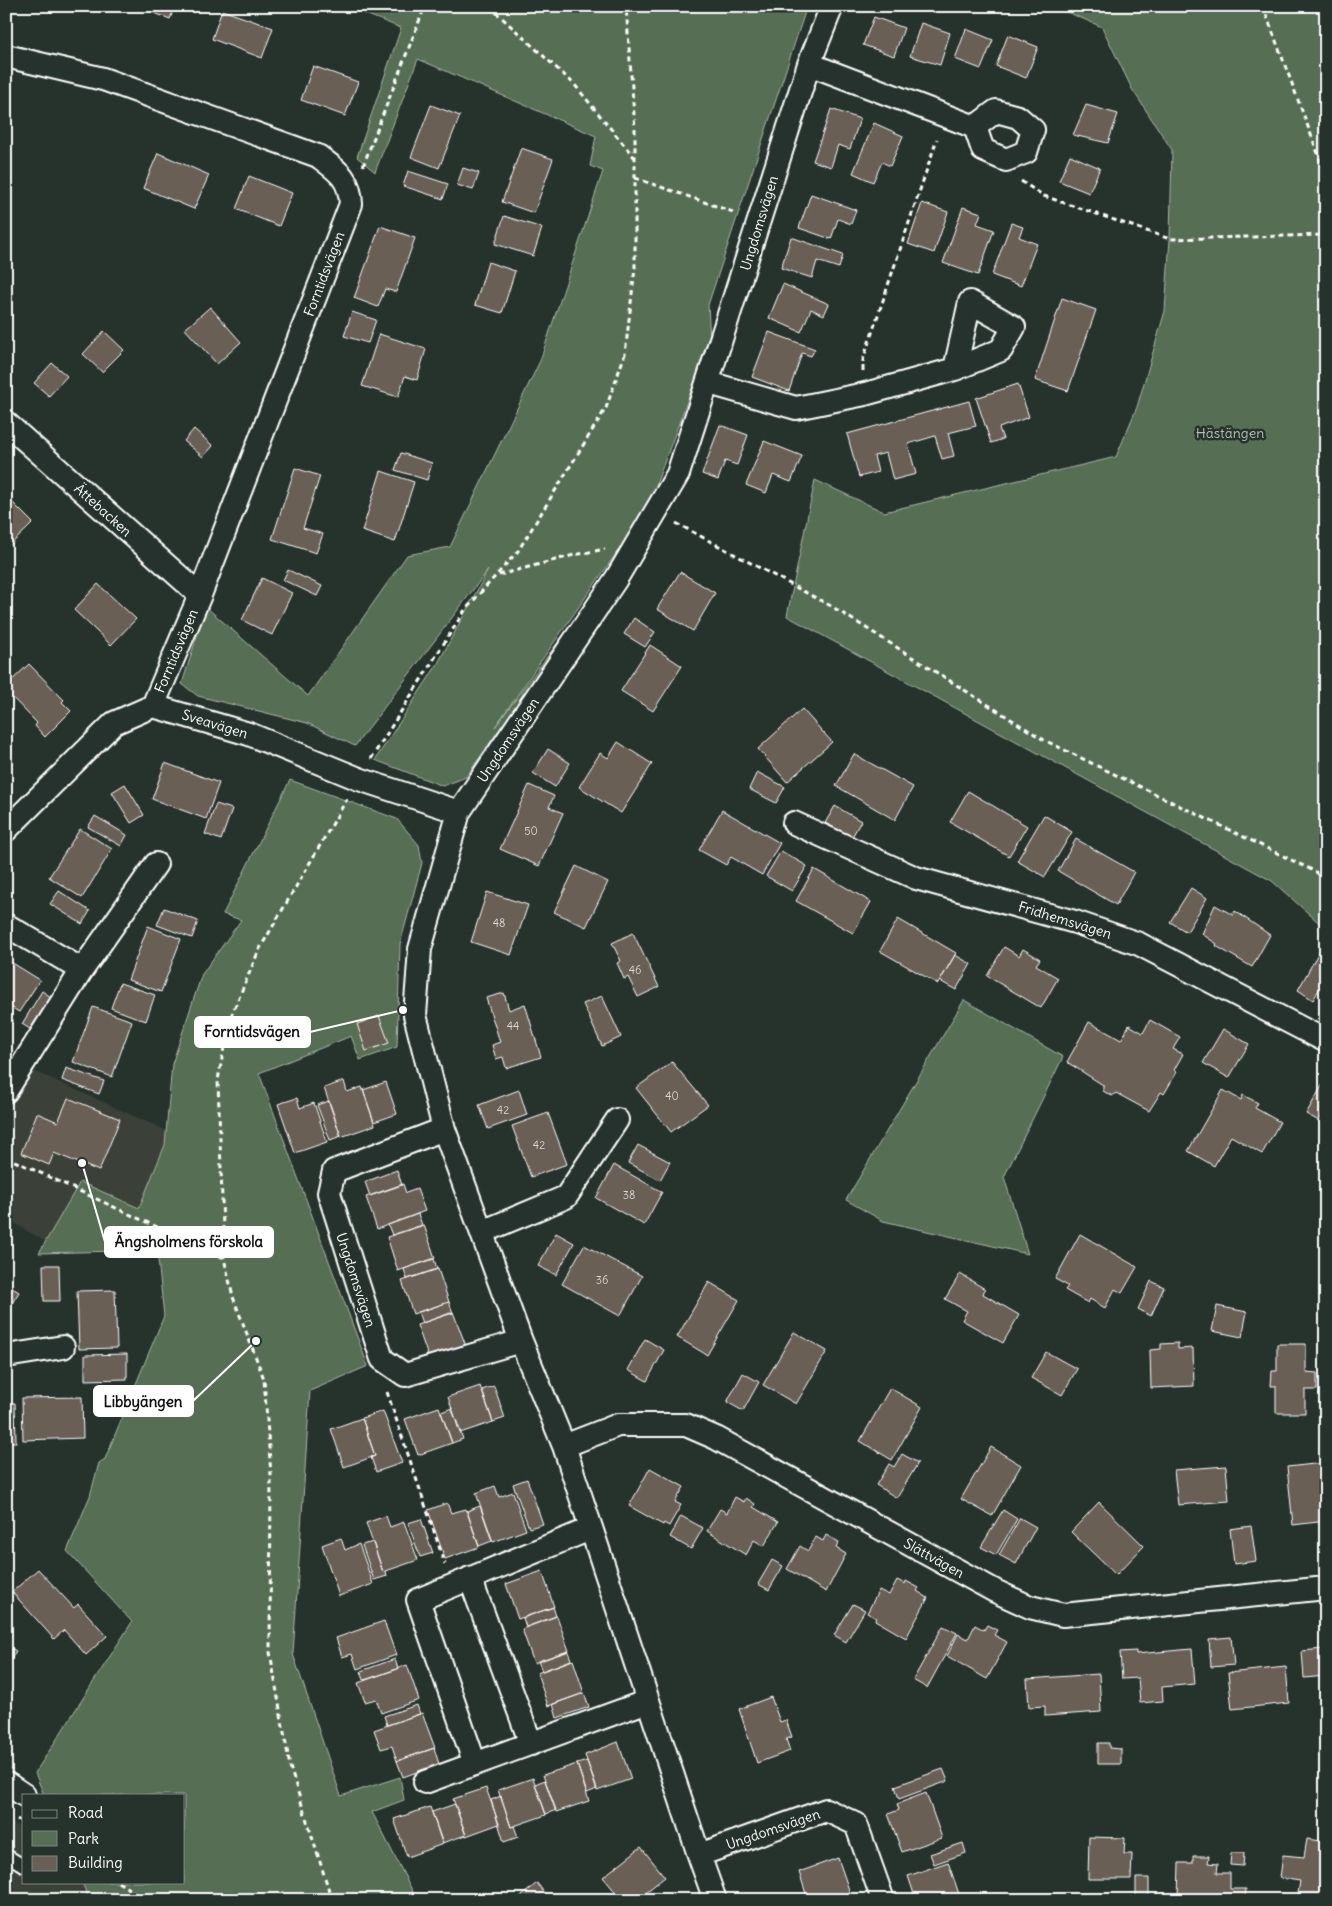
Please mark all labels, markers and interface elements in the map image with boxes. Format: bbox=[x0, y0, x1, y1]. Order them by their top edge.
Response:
street label: Ungdomsvägen bbox=[736, 173, 782, 273]
street label: Forntidsvägen bbox=[300, 229, 348, 319]
park label: Hästängen bbox=[1196, 424, 1264, 442]
street label: Ättebacken bbox=[71, 480, 135, 540]
street label: Forntidsvägen bbox=[150, 606, 202, 696]
street label: Ungdomsvägen bbox=[473, 694, 543, 786]
street label: Sveavägen bbox=[180, 705, 250, 743]
house number: 50 bbox=[524, 824, 538, 838]
street label: Fridhemsvägen bbox=[1016, 897, 1114, 943]
house number: 48 bbox=[493, 916, 505, 930]
house number: 46 bbox=[629, 963, 641, 977]
callout: Forntidsvägen bbox=[195, 1017, 310, 1047]
house number: 44 bbox=[507, 1019, 519, 1033]
text: Forntidsvägen bbox=[204, 1022, 300, 1042]
house number: 40 bbox=[665, 1089, 679, 1103]
house number: 42 bbox=[497, 1103, 509, 1117]
house number: 42 bbox=[533, 1138, 545, 1152]
house number: 38 bbox=[623, 1188, 635, 1202]
callout: Ängsholmens förskola bbox=[105, 1227, 273, 1257]
text: Ängsholmens förskola bbox=[115, 1231, 264, 1252]
street label: Ungdomsvägen bbox=[332, 1231, 380, 1329]
house number: 36 bbox=[596, 1273, 608, 1287]
callout: Libbyängen bbox=[94, 1386, 193, 1416]
text: Libbyängen bbox=[104, 1392, 183, 1412]
street label: Slättvägen bbox=[901, 1534, 967, 1582]
legend bbox=[22, 1794, 185, 1884]
text: Road bbox=[68, 1803, 103, 1822]
street label: Ungdomsvägen bbox=[724, 1804, 822, 1854]
text: Park bbox=[68, 1829, 99, 1848]
text: Building bbox=[68, 1853, 123, 1872]

